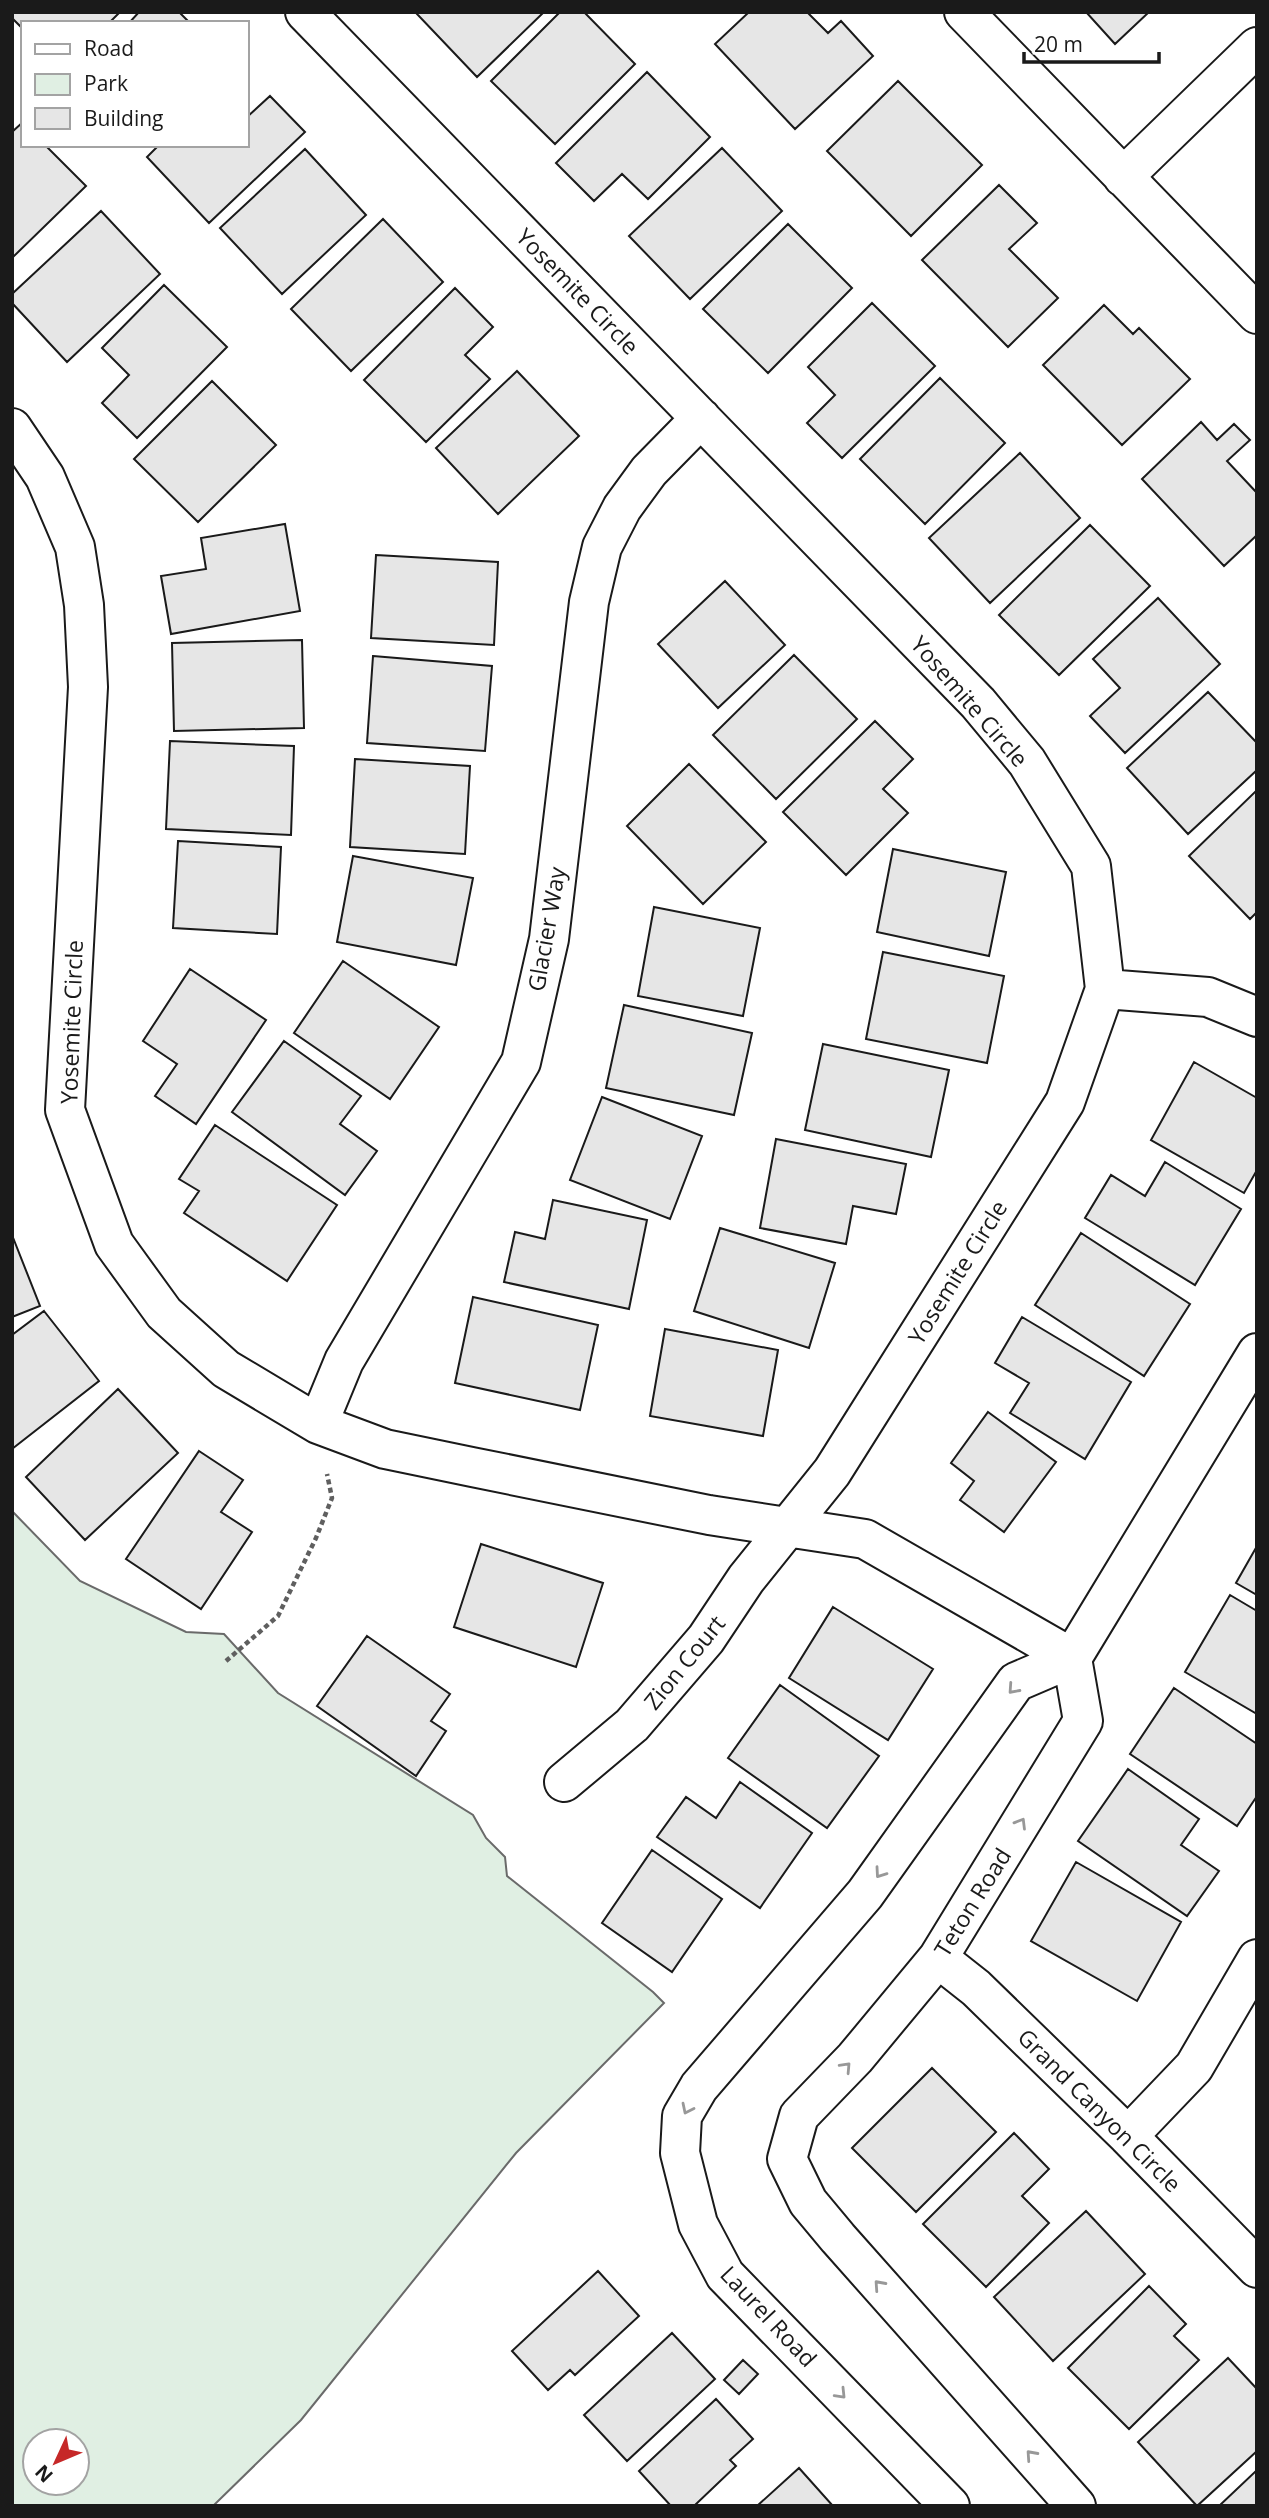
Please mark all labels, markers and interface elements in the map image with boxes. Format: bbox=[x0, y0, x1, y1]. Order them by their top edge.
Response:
legend bbox=[21, 21, 248, 147]
scale bar bbox=[1024, 21, 1159, 65]
text: 20 m bbox=[1034, 30, 1083, 58]
text: Road bbox=[84, 34, 134, 62]
text: Park bbox=[84, 69, 128, 97]
text: Building bbox=[84, 104, 163, 132]
street label: Yosemite Circle bbox=[509, 221, 647, 361]
street label: Yosemite Circle bbox=[904, 629, 1036, 773]
street label: Glacier Way bbox=[519, 864, 573, 994]
street label: Yosemite Circle bbox=[52, 939, 90, 1105]
street label: Yosemite Circle bbox=[900, 1194, 1014, 1350]
street label: Zion Court bbox=[636, 1608, 732, 1716]
one-way arrow bbox=[1009, 1681, 1021, 1694]
one-way arrow bbox=[1012, 1817, 1025, 1830]
street label: Teton Road bbox=[926, 1842, 1018, 1962]
one-way arrow bbox=[876, 1865, 888, 1878]
street label: Grand Canyon Circle bbox=[1011, 2021, 1189, 2199]
one-way arrow bbox=[838, 2062, 851, 2075]
one-way arrow bbox=[682, 2101, 696, 2114]
street label: Laurel Road bbox=[714, 2258, 824, 2374]
one-way arrow bbox=[875, 2280, 888, 2293]
one-way arrow bbox=[833, 2386, 846, 2399]
north arrow bbox=[21, 2427, 91, 2497]
one-way arrow bbox=[1027, 2450, 1039, 2463]
text: N bbox=[29, 2459, 58, 2488]

